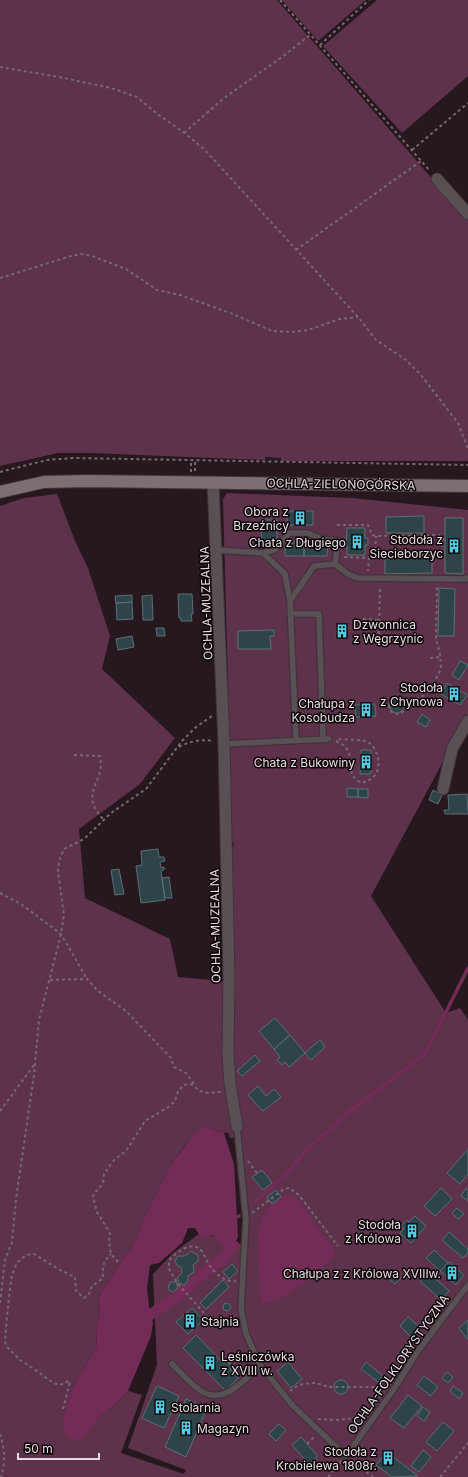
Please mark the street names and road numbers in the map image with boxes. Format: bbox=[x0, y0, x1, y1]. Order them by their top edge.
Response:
street label: OCHLA-ZIELONOGÓRSKA bbox=[266, 475, 416, 493]
street label: OCHLA-MUZEALNA bbox=[197, 546, 215, 660]
street label: OCHLA-MUZEALNA bbox=[207, 869, 223, 983]
street label: OCHLA-FOLKLORYSTYCZNA bbox=[344, 1292, 452, 1436]

